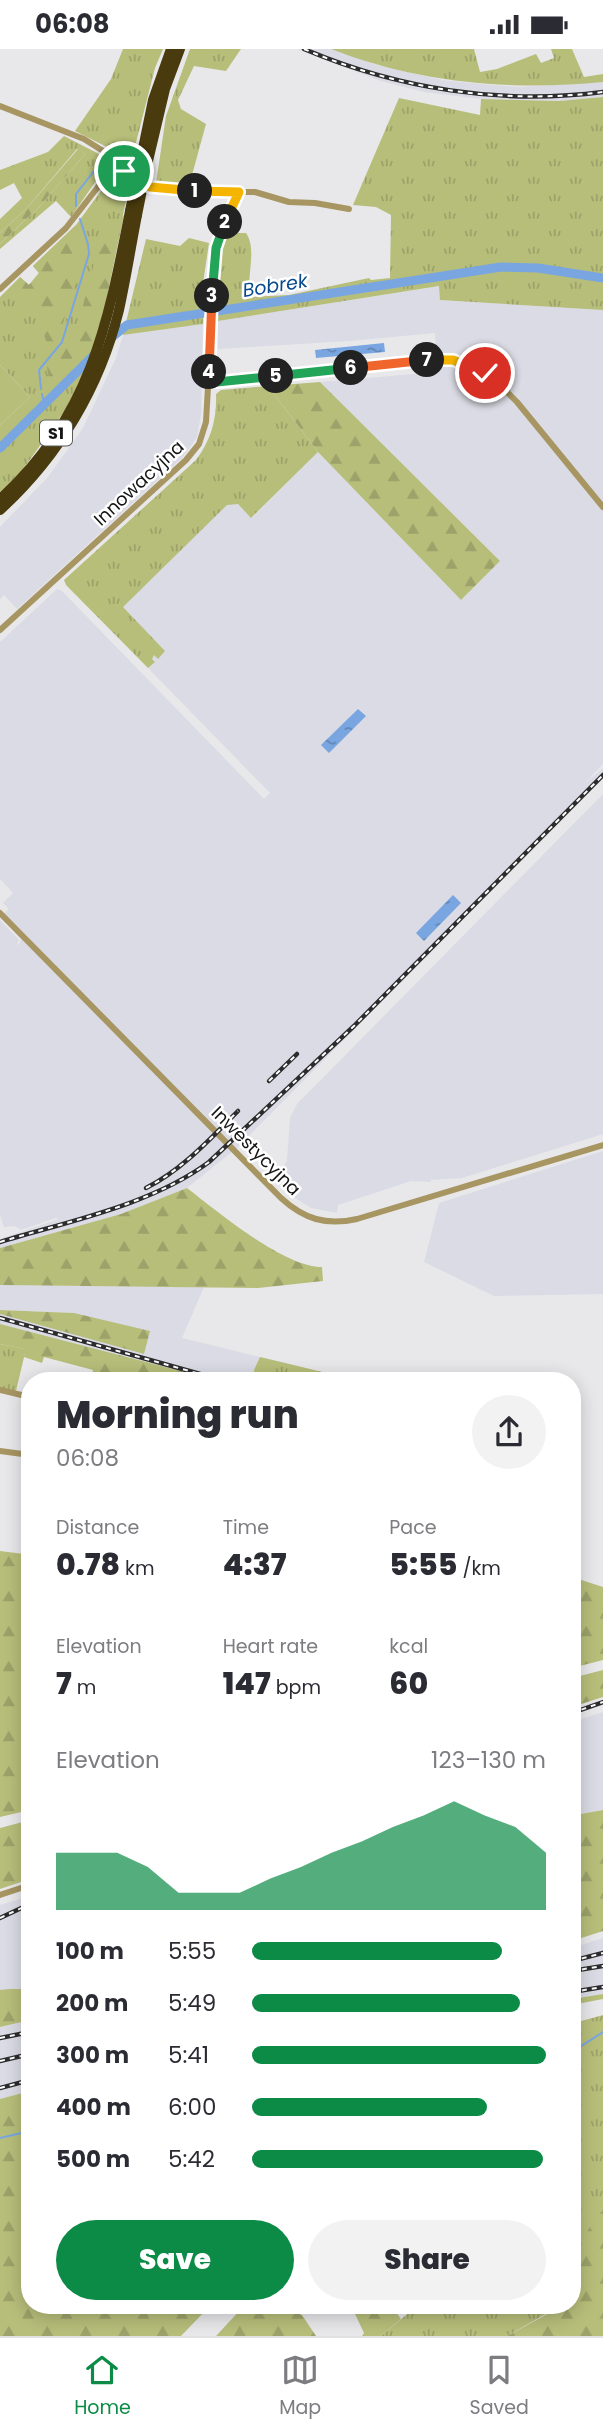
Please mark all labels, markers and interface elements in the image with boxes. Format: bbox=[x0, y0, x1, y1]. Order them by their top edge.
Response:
text: 06:08 bbox=[35, 6, 110, 42]
pin bbox=[94, 141, 154, 201]
icon: arrive bbox=[105, 152, 143, 190]
pin: 1 bbox=[178, 173, 212, 209]
text: 1 bbox=[191, 177, 198, 204]
pin: 2 bbox=[208, 205, 243, 239]
text: 2 bbox=[219, 208, 230, 235]
water label: Bobrek bbox=[241, 267, 311, 304]
pin: 3 bbox=[194, 279, 230, 313]
text: 3 bbox=[206, 282, 217, 309]
pin: 7 bbox=[410, 343, 444, 377]
pin bbox=[455, 343, 515, 403]
text: 7 bbox=[421, 346, 432, 373]
pin: 6 bbox=[334, 351, 368, 385]
text: 6 bbox=[344, 354, 357, 381]
icon: check bbox=[466, 354, 504, 392]
pin: 4 bbox=[192, 355, 227, 389]
text: 4 bbox=[202, 358, 215, 385]
pin: 5 bbox=[258, 359, 294, 393]
text: 5 bbox=[269, 362, 282, 389]
road number: S1 bbox=[40, 421, 72, 445]
street label: Innowacyjna bbox=[88, 434, 189, 531]
street label: Inwestycyjna bbox=[206, 1100, 307, 1201]
text: Morning run bbox=[56, 1388, 299, 1441]
button: share bbox=[472, 1395, 546, 1469]
text: 06:08 bbox=[56, 1442, 119, 1474]
text: Distance bbox=[56, 1514, 139, 1541]
text: Time bbox=[223, 1514, 269, 1541]
text: Pace bbox=[389, 1514, 437, 1541]
text: 0.78 bbox=[56, 1543, 120, 1586]
text: 4:37 bbox=[223, 1543, 286, 1586]
text: 5:55 bbox=[389, 1543, 457, 1586]
text: km bbox=[120, 1555, 154, 1582]
text: /km bbox=[457, 1555, 501, 1582]
text: Elevation bbox=[56, 1633, 142, 1660]
text: Heart rate bbox=[223, 1633, 318, 1660]
text: kcal bbox=[389, 1633, 428, 1660]
text: 7 bbox=[56, 1662, 72, 1705]
text: 147 bbox=[223, 1662, 271, 1705]
text: 60 bbox=[389, 1662, 428, 1705]
text: m bbox=[72, 1674, 96, 1701]
text: bpm bbox=[271, 1674, 321, 1701]
text: Elevation bbox=[56, 1744, 160, 1776]
text: 123–130 m bbox=[431, 1744, 546, 1776]
text: 100 m bbox=[56, 1935, 124, 1967]
text: 5:55 bbox=[168, 1935, 216, 1967]
text: 200 m bbox=[56, 1987, 128, 2019]
text: 5:49 bbox=[168, 1987, 216, 2019]
text: 300 m bbox=[56, 2039, 129, 2071]
text: 5:41 bbox=[168, 2039, 209, 2071]
text: 400 m bbox=[56, 2091, 131, 2123]
text: 6:00 bbox=[168, 2091, 216, 2123]
text: 500 m bbox=[56, 2143, 130, 2175]
text: 5:42 bbox=[168, 2143, 215, 2175]
button: Save bbox=[56, 2220, 294, 2300]
button: Share bbox=[308, 2220, 546, 2300]
tab: Home bbox=[74, 2351, 131, 2422]
tab: Map bbox=[279, 2351, 321, 2422]
tab: Saved bbox=[470, 2351, 529, 2422]

